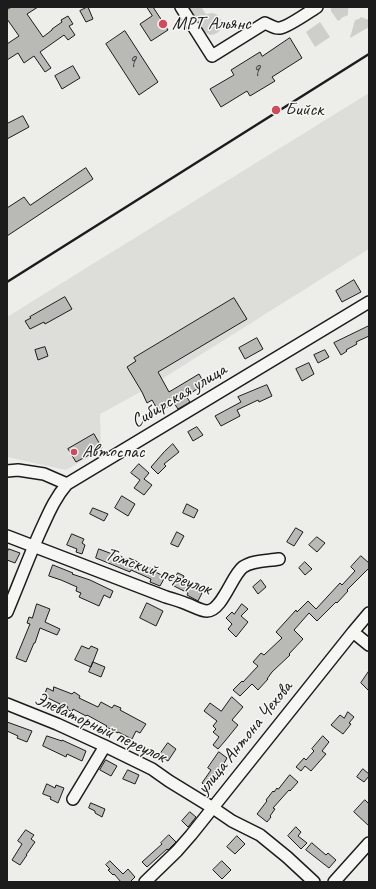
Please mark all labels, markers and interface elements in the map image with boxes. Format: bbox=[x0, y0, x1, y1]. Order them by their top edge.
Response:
place label: МРТ Альянс bbox=[172, 13, 251, 35]
marker: МРТ Альянс bbox=[157, 18, 169, 30]
house number: 9 bbox=[128, 53, 136, 73]
house number: 9 bbox=[252, 62, 260, 82]
place label: Бийск bbox=[285, 99, 323, 121]
marker: Бийск bbox=[270, 104, 282, 116]
street label: Сибирская улица bbox=[127, 359, 231, 433]
place label: Автоспас bbox=[82, 441, 144, 463]
marker: Автоспас bbox=[69, 447, 79, 457]
street label: Томский переулок bbox=[102, 543, 214, 601]
street label: улица Антона Чехова bbox=[192, 677, 298, 799]
street label: Элеваторный переулок bbox=[31, 688, 169, 768]

